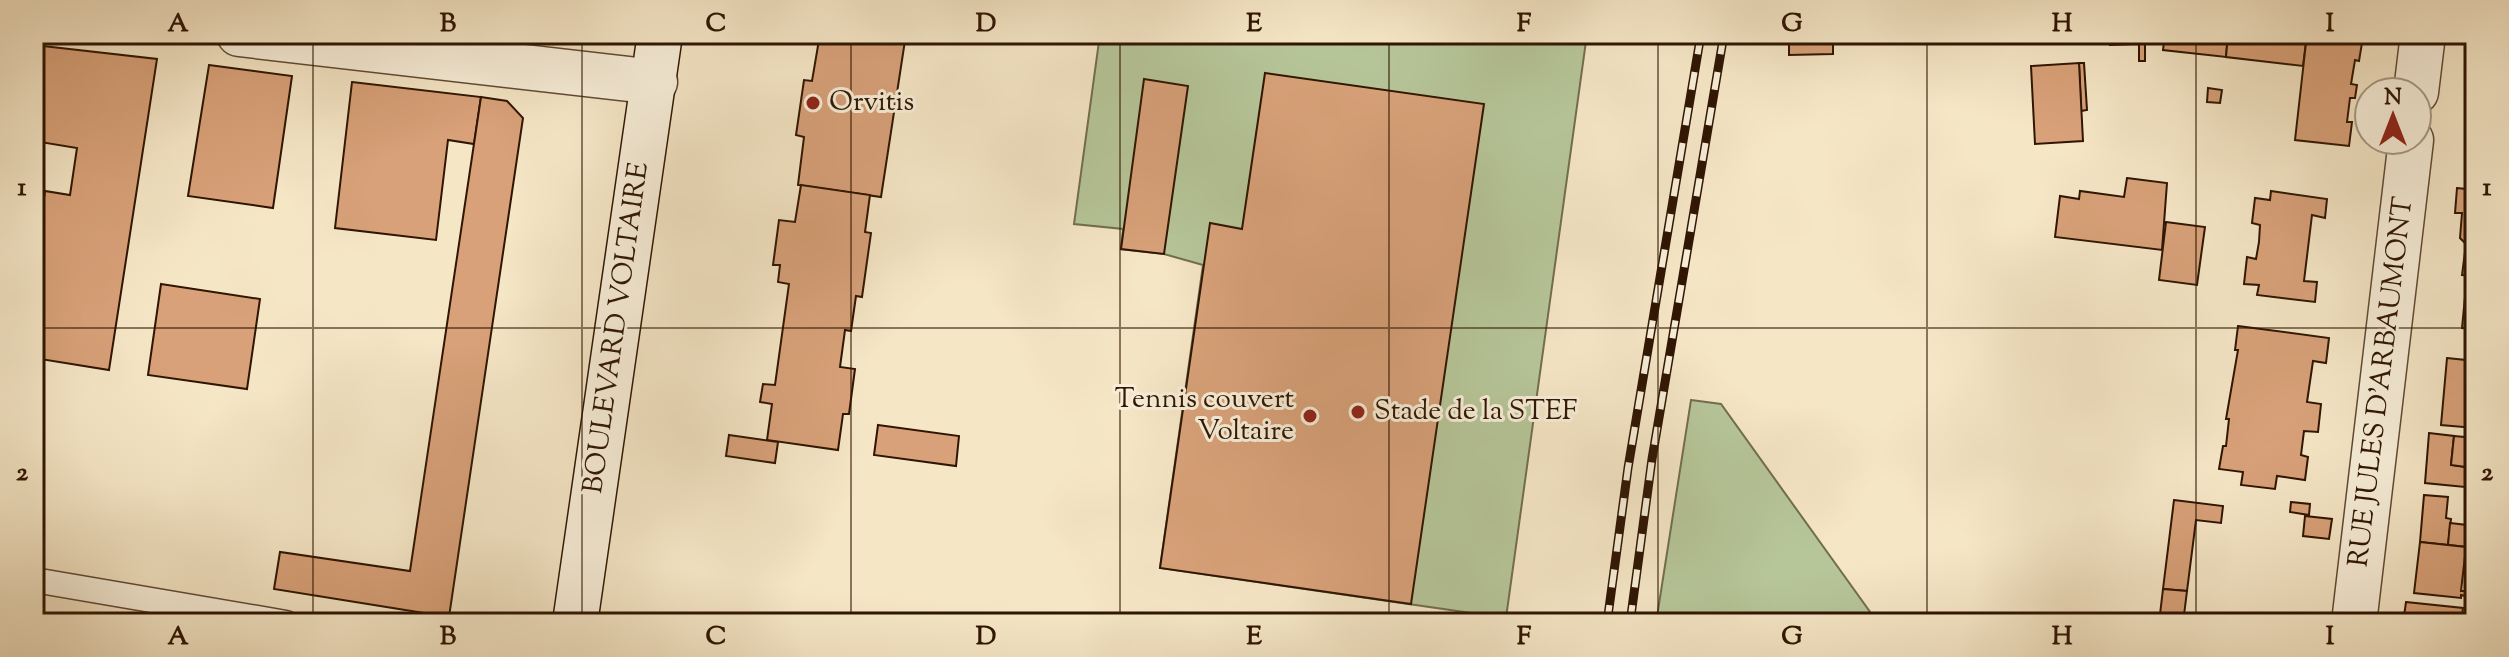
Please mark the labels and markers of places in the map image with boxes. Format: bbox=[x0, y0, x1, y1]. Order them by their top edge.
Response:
place label: Orvitis bbox=[829, 83, 914, 123]
marker: Orvitis bbox=[804, 94, 822, 112]
place label: Tennis couvert Voltaire bbox=[1115, 380, 1294, 452]
place label: Stade de la STEF bbox=[1374, 392, 1577, 432]
marker: Stade de la STEF bbox=[1349, 403, 1367, 421]
marker: Tennis couvert Voltaire bbox=[1301, 407, 1319, 425]

